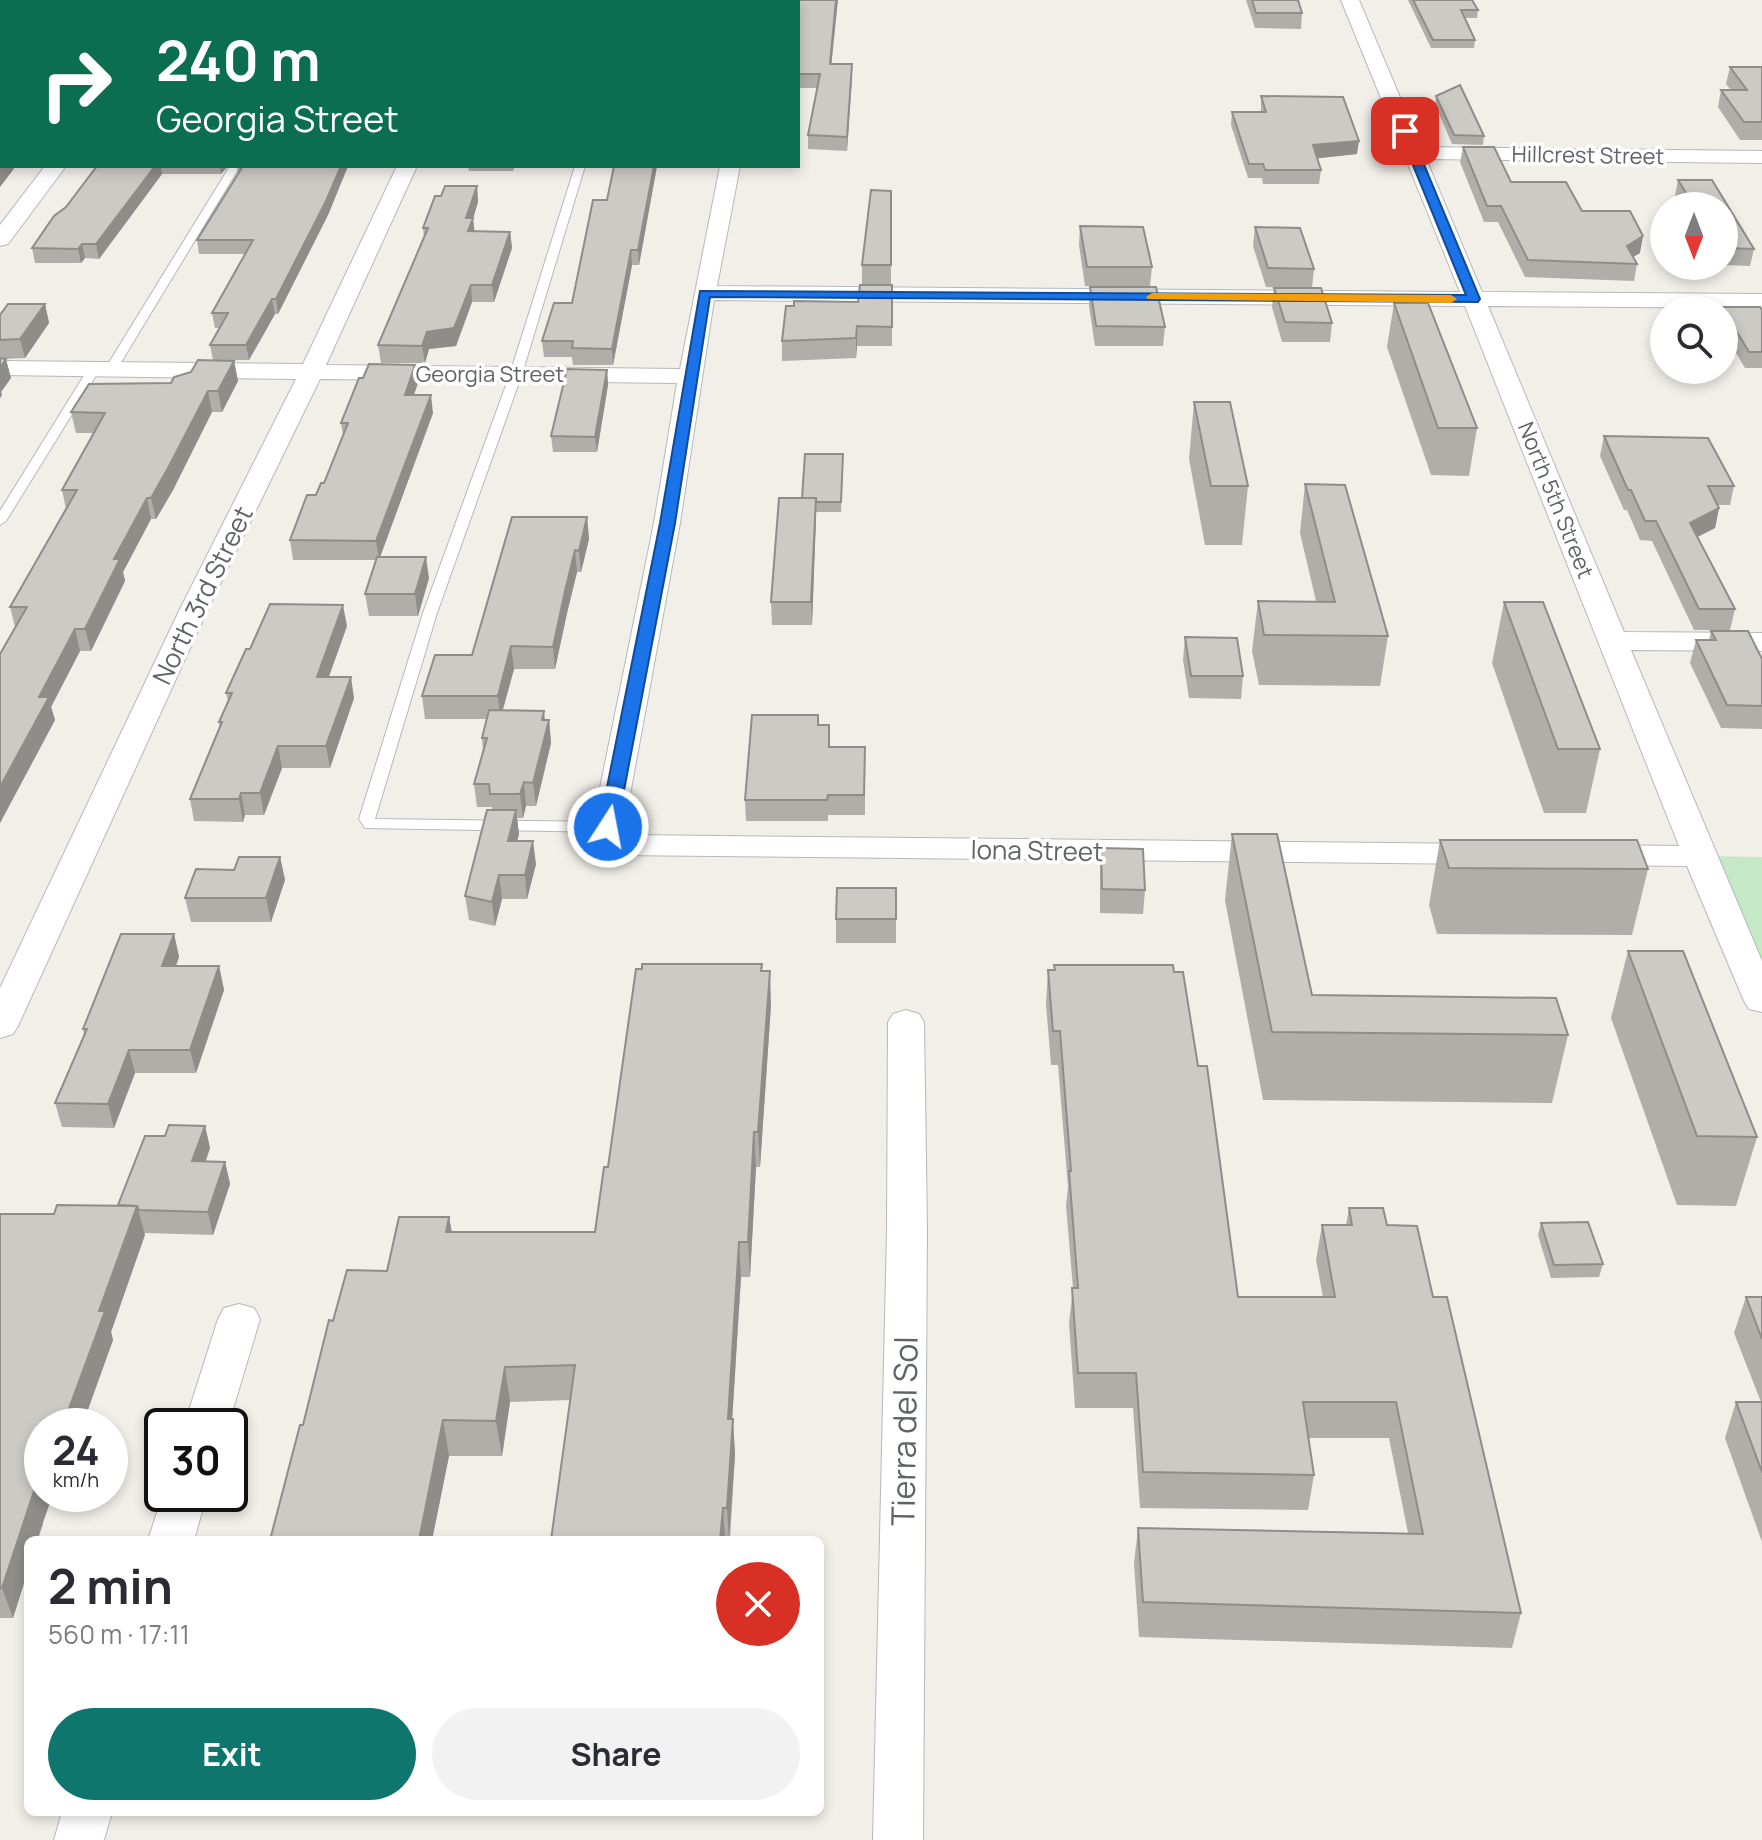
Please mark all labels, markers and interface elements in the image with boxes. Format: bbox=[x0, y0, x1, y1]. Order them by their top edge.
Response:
text: 240 m bbox=[156, 21, 321, 98]
icon: right bbox=[24, 32, 128, 136]
text: Georgia Street bbox=[156, 94, 399, 143]
pin bbox=[1371, 97, 1439, 165]
icon: arrive bbox=[1383, 109, 1427, 153]
street label: Hillcrest Street bbox=[1511, 139, 1665, 171]
north arrow bbox=[1650, 192, 1738, 280]
map controls bbox=[1650, 192, 1738, 384]
button: search bbox=[1650, 296, 1738, 384]
street label: Georgia Street bbox=[416, 359, 564, 389]
street label: North 5th Street bbox=[1511, 417, 1601, 583]
street label: North 3rd Street bbox=[143, 500, 261, 690]
position arrow bbox=[566, 785, 650, 869]
street label: Iona Street bbox=[970, 831, 1104, 869]
street label: Tierra del Sol bbox=[880, 1336, 928, 1526]
speed limit sign: 30 bbox=[144, 1408, 248, 1512]
text: 24 bbox=[52, 1422, 100, 1477]
text: km/h bbox=[53, 1466, 99, 1493]
text: 2 min bbox=[48, 1553, 173, 1618]
button: close bbox=[716, 1562, 800, 1646]
text: 560 m · 17:11 bbox=[48, 1616, 190, 1652]
button: Exit bbox=[48, 1708, 416, 1800]
button: Share bbox=[432, 1708, 800, 1800]

